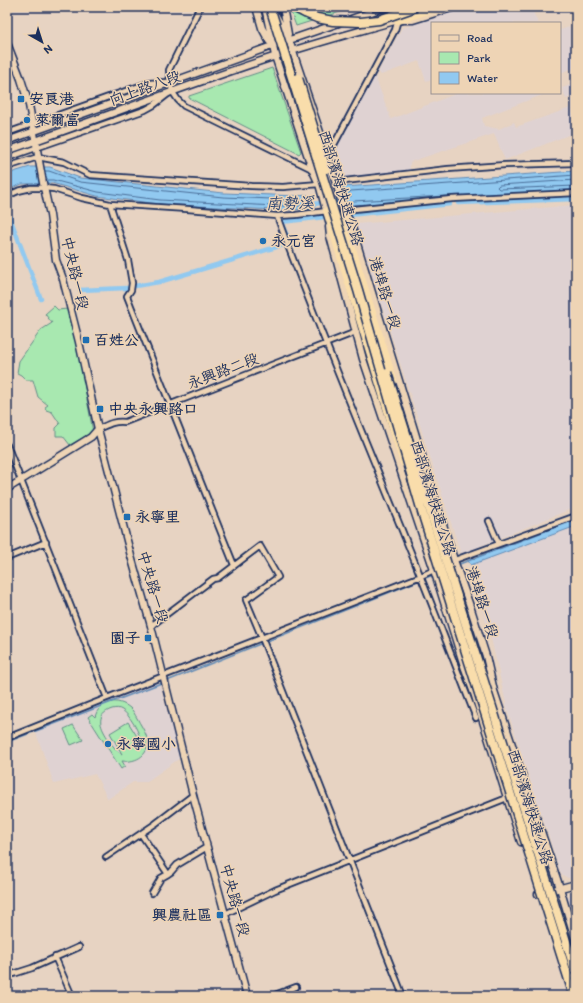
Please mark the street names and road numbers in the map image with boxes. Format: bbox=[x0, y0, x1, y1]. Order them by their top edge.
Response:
street label: 向上路八段 bbox=[107, 67, 183, 109]
street label: 西部濱海快速公路 bbox=[315, 128, 367, 248]
street label: 中央路一段 bbox=[58, 234, 92, 312]
street label: 港埠路一段 bbox=[365, 254, 405, 332]
street label: 永興路二段 bbox=[185, 349, 261, 393]
street label: 西部濱海快速公路 bbox=[407, 438, 459, 558]
street label: 中央路一段 bbox=[134, 548, 172, 626]
street label: 港埠路一段 bbox=[462, 564, 502, 640]
street label: 西部濱海快速公路 bbox=[504, 747, 556, 867]
street label: 中央路一段 bbox=[217, 861, 253, 939]

